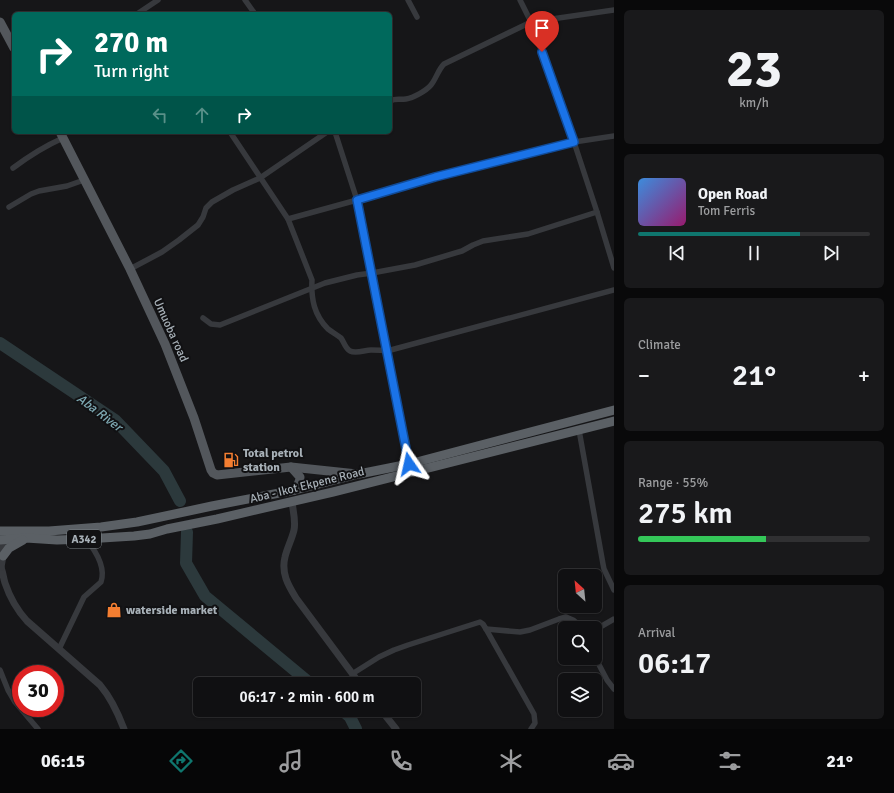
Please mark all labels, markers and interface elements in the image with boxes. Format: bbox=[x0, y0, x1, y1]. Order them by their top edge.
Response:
pin bbox=[525, 11, 559, 52]
icon: arrive bbox=[531, 17, 553, 39]
text: 270 m bbox=[94, 26, 168, 60]
icon: right bbox=[28, 28, 80, 80]
text: 23 bbox=[726, 37, 782, 101]
text: Turn right bbox=[94, 60, 169, 82]
text: km/h bbox=[739, 95, 769, 111]
icon: left bbox=[149, 104, 171, 126]
icon: ahead bbox=[191, 104, 213, 126]
icon: right bbox=[233, 104, 255, 126]
text: Open Road bbox=[698, 185, 768, 203]
text: Tom Ferris bbox=[698, 203, 755, 219]
icon: previous bbox=[666, 242, 688, 264]
icon: pause bbox=[743, 242, 765, 264]
icon: next bbox=[820, 242, 842, 264]
street label: Umuoba road bbox=[150, 296, 191, 364]
text: Climate bbox=[638, 337, 681, 353]
text: 21° bbox=[732, 357, 776, 394]
text: − bbox=[638, 362, 650, 389]
text: + bbox=[858, 362, 870, 389]
water label: Aba River bbox=[74, 391, 127, 436]
position arrow bbox=[388, 443, 430, 485]
place label: Total petrol station bbox=[243, 446, 303, 475]
fuel station icon: Total petrol station bbox=[222, 451, 240, 469]
street label: Aba - Ikot Ekpene Road bbox=[248, 464, 366, 507]
text: Range · 55% bbox=[638, 475, 708, 491]
text: 275 km bbox=[638, 495, 733, 532]
road number: A342 bbox=[67, 530, 101, 548]
north arrow bbox=[558, 569, 602, 613]
map controls bbox=[558, 569, 602, 717]
shop icon: waterside market bbox=[105, 601, 123, 619]
place label: waterside market bbox=[126, 603, 218, 618]
button: search bbox=[558, 621, 602, 665]
text: Arrival bbox=[638, 625, 675, 641]
text: 06:17 bbox=[638, 645, 711, 682]
speed limit sign: 30 bbox=[12, 665, 64, 717]
button: layers bbox=[558, 673, 602, 717]
text: 06:17 · 2 min · 600 m bbox=[240, 688, 374, 706]
icon: directions bbox=[167, 747, 195, 775]
icon: music bbox=[277, 747, 305, 775]
icon: phone bbox=[387, 747, 415, 775]
icon: climate bbox=[497, 747, 525, 775]
icon: car bbox=[607, 747, 635, 775]
icon: filters bbox=[716, 747, 744, 775]
text: 06:15 bbox=[41, 750, 85, 772]
text: 21° bbox=[826, 750, 853, 772]

